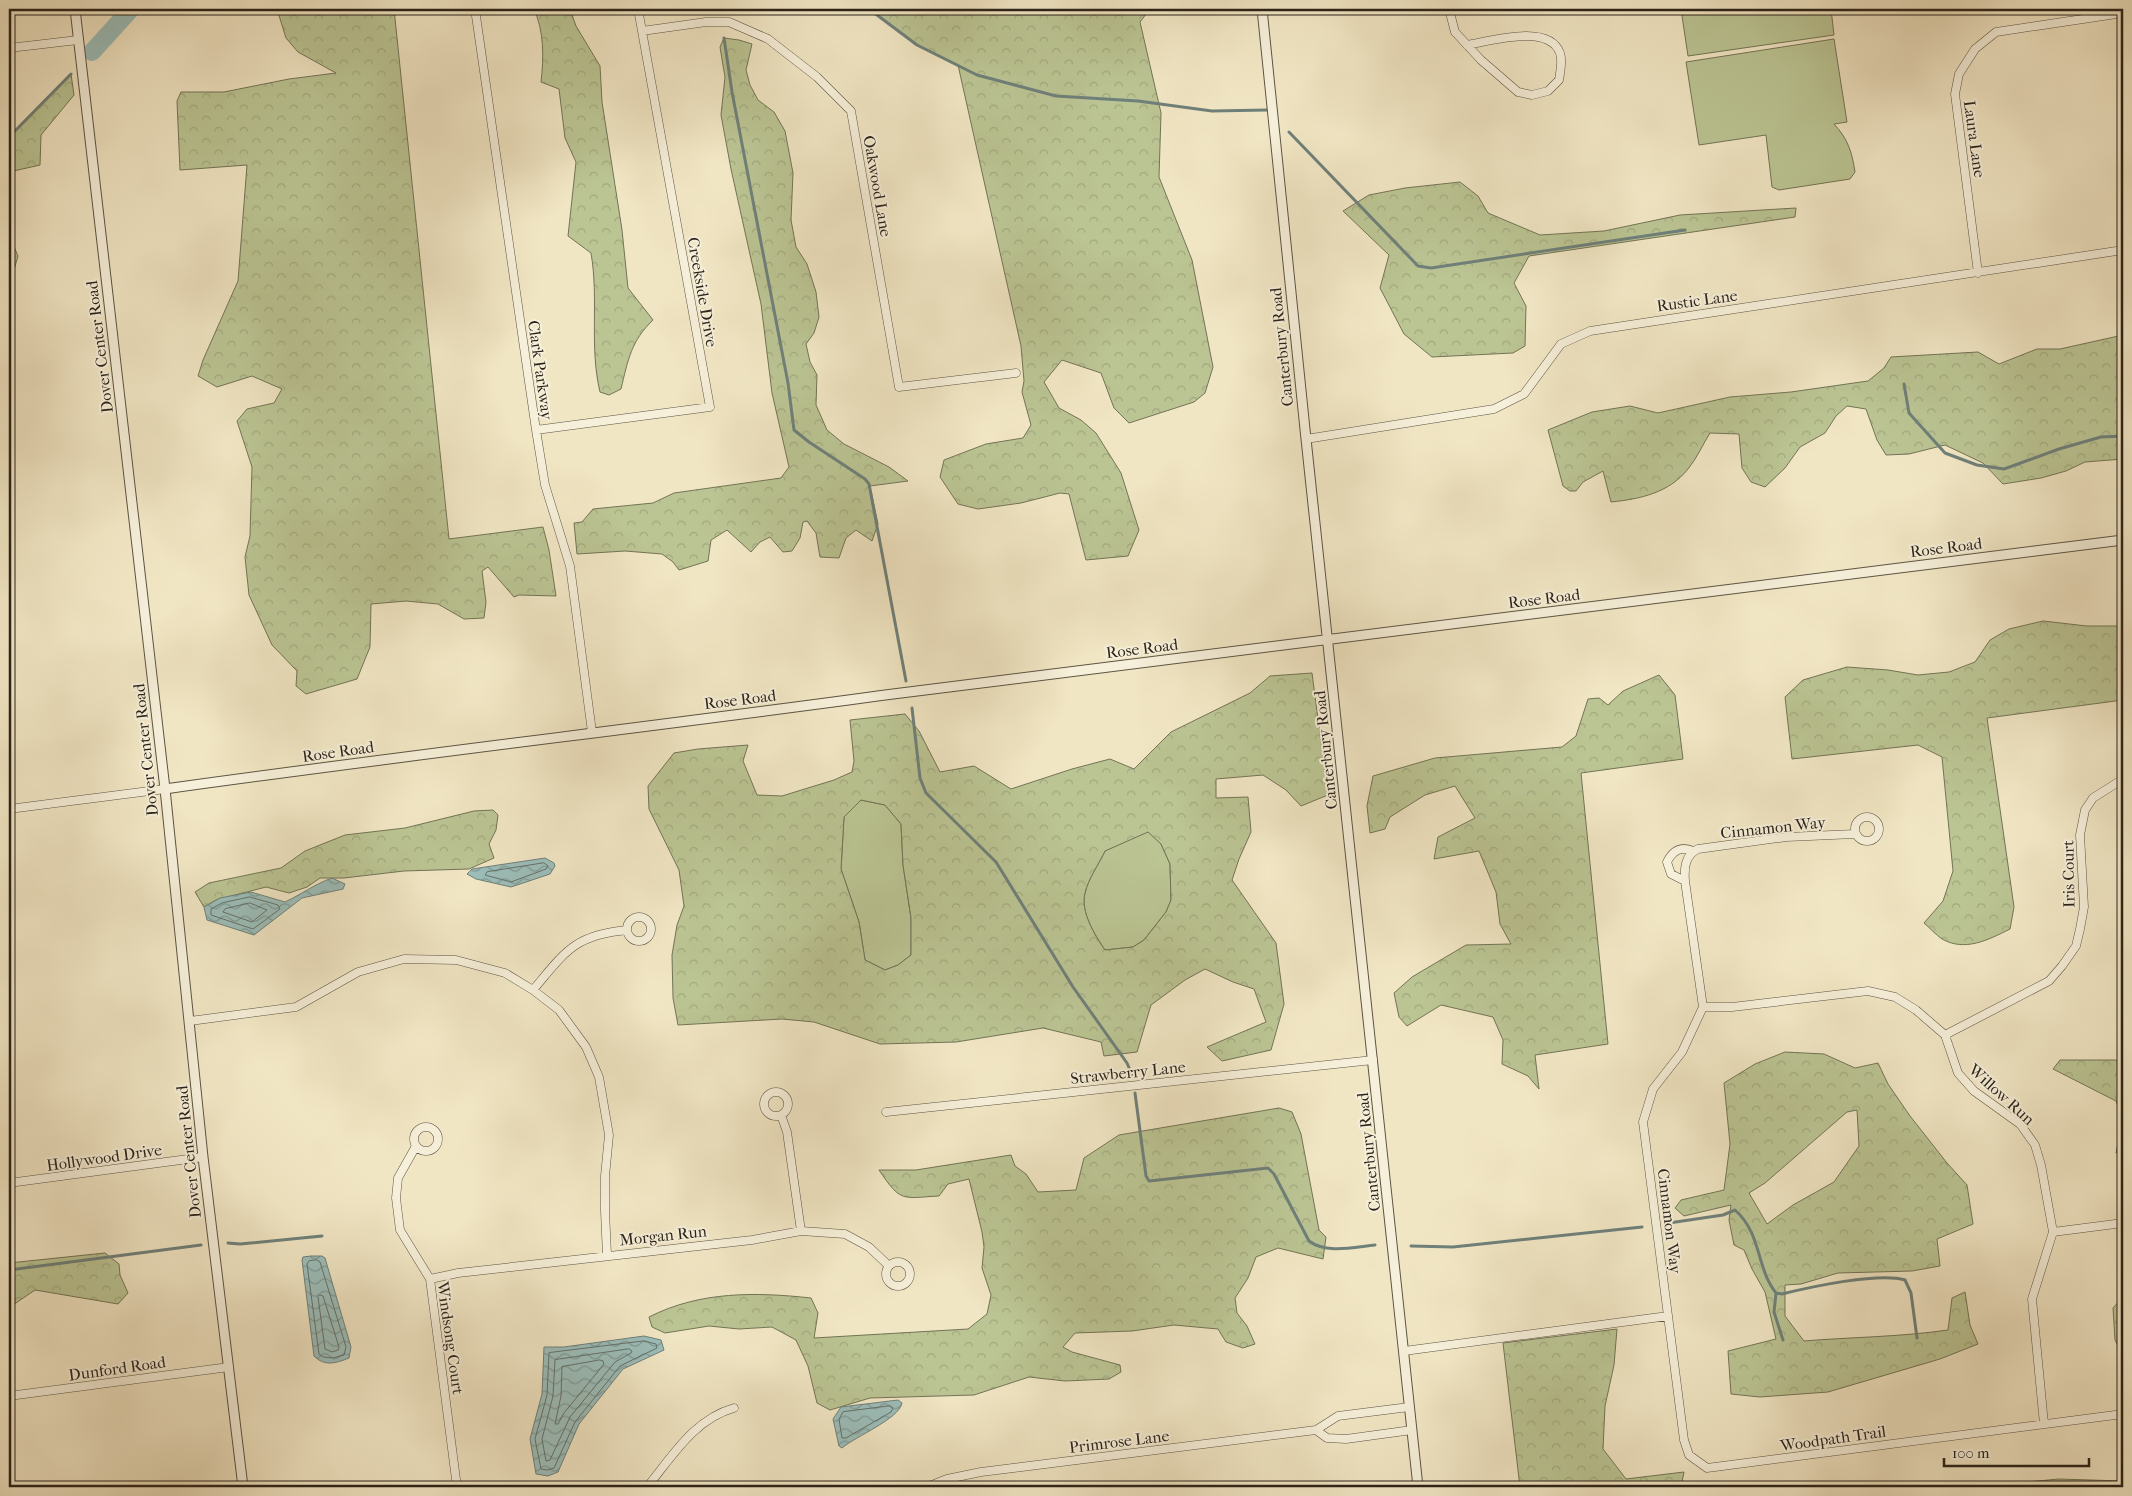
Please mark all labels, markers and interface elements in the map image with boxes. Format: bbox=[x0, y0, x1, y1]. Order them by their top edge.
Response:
street label: Laura Lane bbox=[1960, 99, 1989, 179]
street label: Oakwood Lane bbox=[859, 134, 896, 238]
street label: Creekside Drive bbox=[684, 236, 722, 349]
street label: Dover Center Road bbox=[82, 279, 117, 414]
street label: Rustic Lane bbox=[1655, 285, 1739, 316]
street label: Canterbury Road bbox=[1266, 286, 1297, 407]
street label: Clark Parkway bbox=[524, 319, 557, 421]
street label: Rose Road bbox=[1909, 534, 1983, 561]
street label: Rose Road bbox=[1507, 585, 1581, 612]
street label: Rose Road bbox=[1105, 635, 1179, 662]
street label: Dover Center Road bbox=[129, 682, 162, 817]
street label: Rose Road bbox=[703, 686, 777, 713]
street label: Canterbury Road bbox=[1310, 689, 1341, 810]
street label: Rose Road bbox=[301, 737, 376, 766]
street label: Cinnamon Way bbox=[1720, 812, 1827, 842]
street label: Iris Court bbox=[2058, 840, 2079, 908]
street label: Strawberry Lane bbox=[1069, 1057, 1187, 1088]
street label: Willow Run bbox=[1964, 1059, 2039, 1129]
street label: Dover Center Road bbox=[172, 1084, 205, 1219]
street label: Canterbury Road bbox=[1353, 1091, 1384, 1212]
street label: Hollywood Drive bbox=[45, 1140, 163, 1175]
street label: Cinnamon Way bbox=[1654, 1167, 1685, 1275]
street label: Morgan Run bbox=[619, 1221, 708, 1250]
street label: Windsong Court bbox=[433, 1279, 468, 1396]
street label: Dunford Road bbox=[67, 1352, 167, 1385]
street label: Woodpath Trail bbox=[1778, 1422, 1888, 1455]
street label: Primrose Lane bbox=[1068, 1426, 1170, 1457]
scale bar bbox=[1944, 1436, 2090, 1468]
text: 100 m bbox=[1952, 1444, 1990, 1462]

